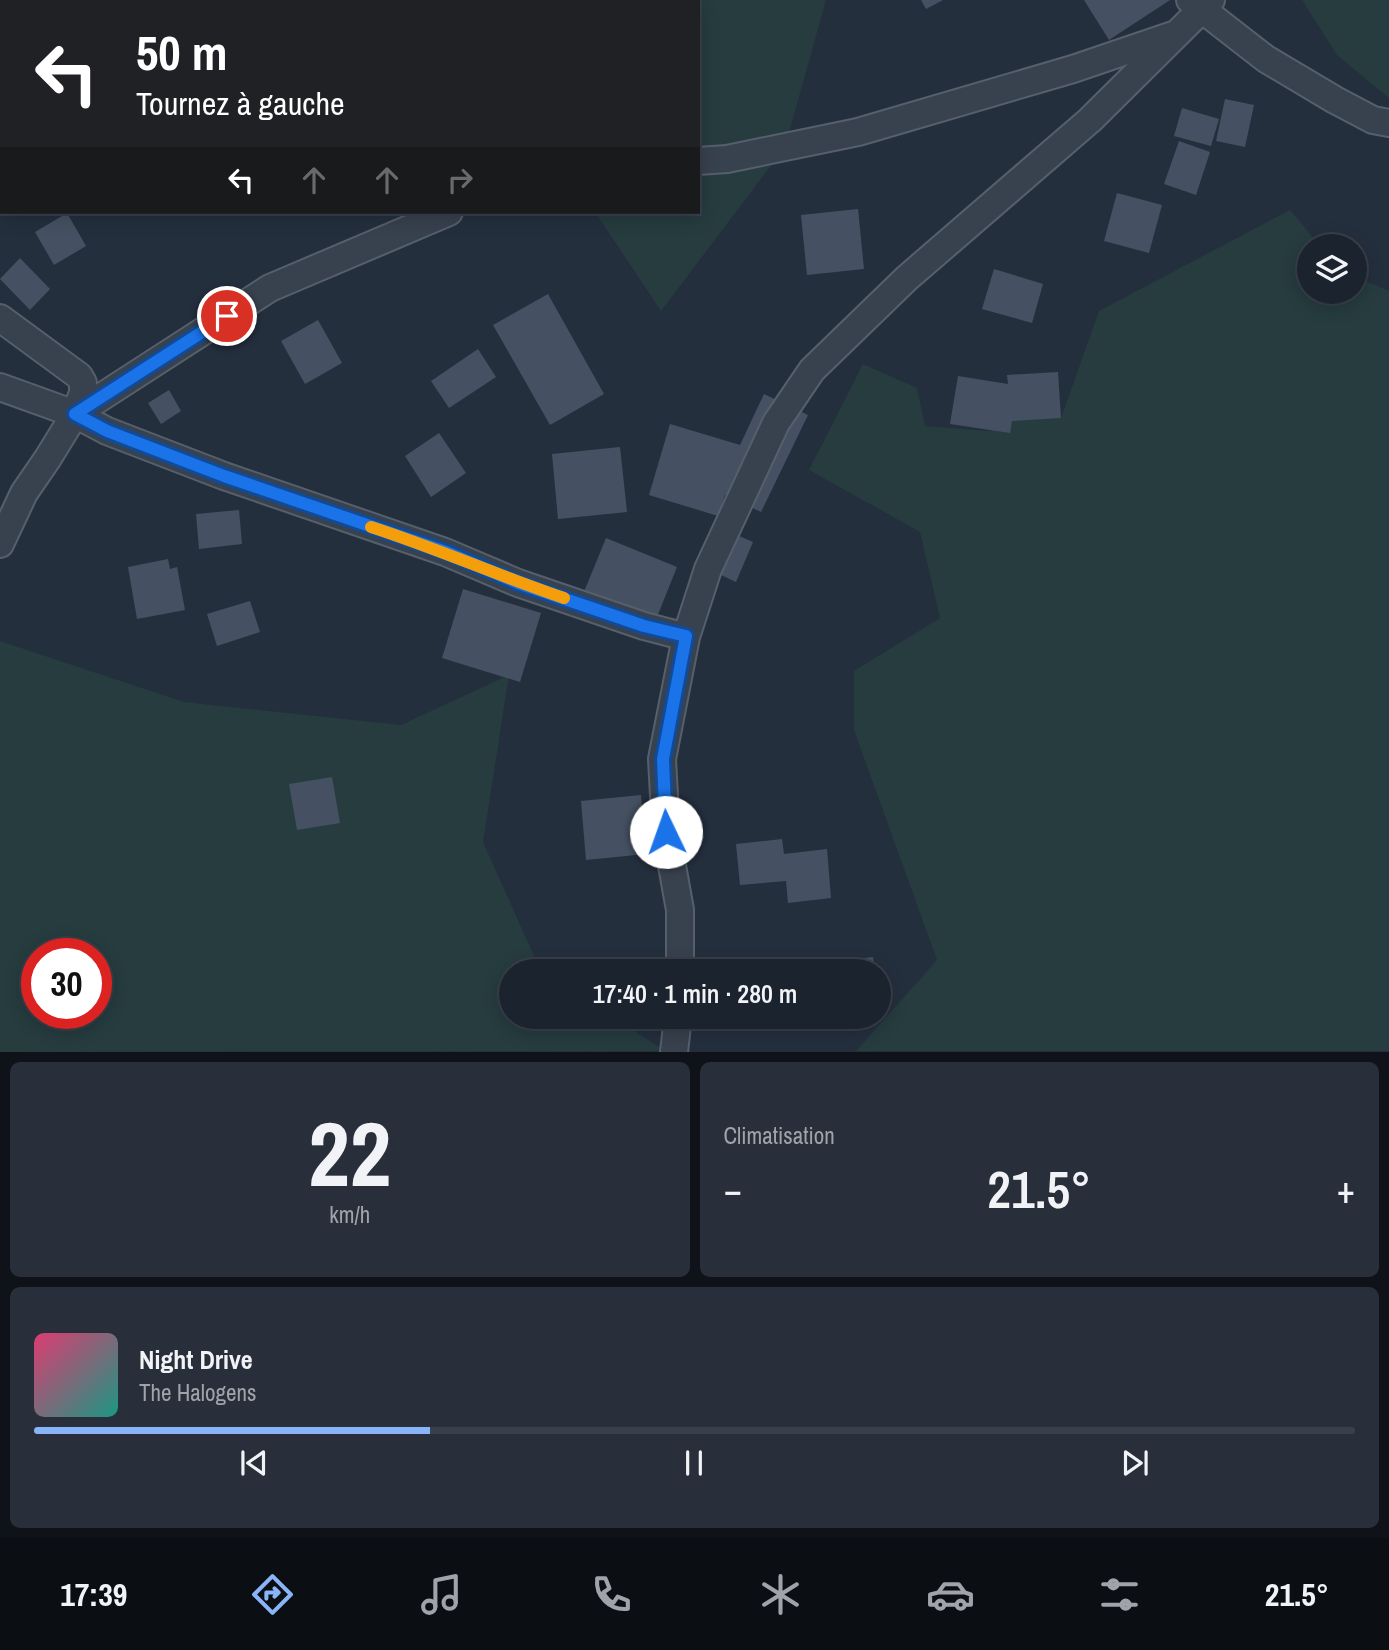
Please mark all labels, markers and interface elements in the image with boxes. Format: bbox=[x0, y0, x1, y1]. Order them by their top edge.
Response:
text: 50 m bbox=[136, 19, 228, 85]
icon: left bbox=[21, 28, 112, 119]
text: Tournez à gauche bbox=[136, 82, 345, 125]
icon: left bbox=[222, 161, 260, 199]
icon: ahead bbox=[295, 161, 333, 199]
icon: ahead bbox=[368, 161, 406, 199]
icon: right bbox=[441, 161, 479, 199]
map controls bbox=[1297, 234, 1367, 304]
button: layers bbox=[1297, 234, 1367, 304]
pin bbox=[197, 286, 257, 346]
icon: arrive bbox=[208, 297, 246, 335]
position arrow bbox=[629, 795, 703, 869]
speed limit sign: 30 bbox=[21, 938, 112, 1029]
text: 17:40 · 1 min · 280 m bbox=[593, 976, 797, 1011]
text: 22 bbox=[308, 1092, 391, 1214]
text: Climatisation bbox=[724, 1120, 835, 1151]
text: 21.5° bbox=[987, 1154, 1091, 1224]
text: − bbox=[724, 1164, 742, 1215]
text: + bbox=[1337, 1164, 1355, 1215]
text: km/h bbox=[329, 1199, 370, 1230]
text: Night Drive bbox=[139, 1342, 253, 1377]
text: The Halogens bbox=[139, 1377, 256, 1408]
icon: previous bbox=[235, 1444, 273, 1482]
icon: pause bbox=[675, 1444, 713, 1482]
icon: next bbox=[1116, 1444, 1154, 1482]
icon: directions bbox=[248, 1570, 297, 1619]
icon: music bbox=[417, 1570, 466, 1619]
icon: phone bbox=[587, 1570, 636, 1619]
icon: climate bbox=[756, 1570, 805, 1619]
icon: car bbox=[926, 1570, 975, 1619]
icon: filters bbox=[1095, 1570, 1144, 1619]
text: 17:39 bbox=[60, 1573, 127, 1616]
text: 21.5° bbox=[1265, 1573, 1329, 1616]

